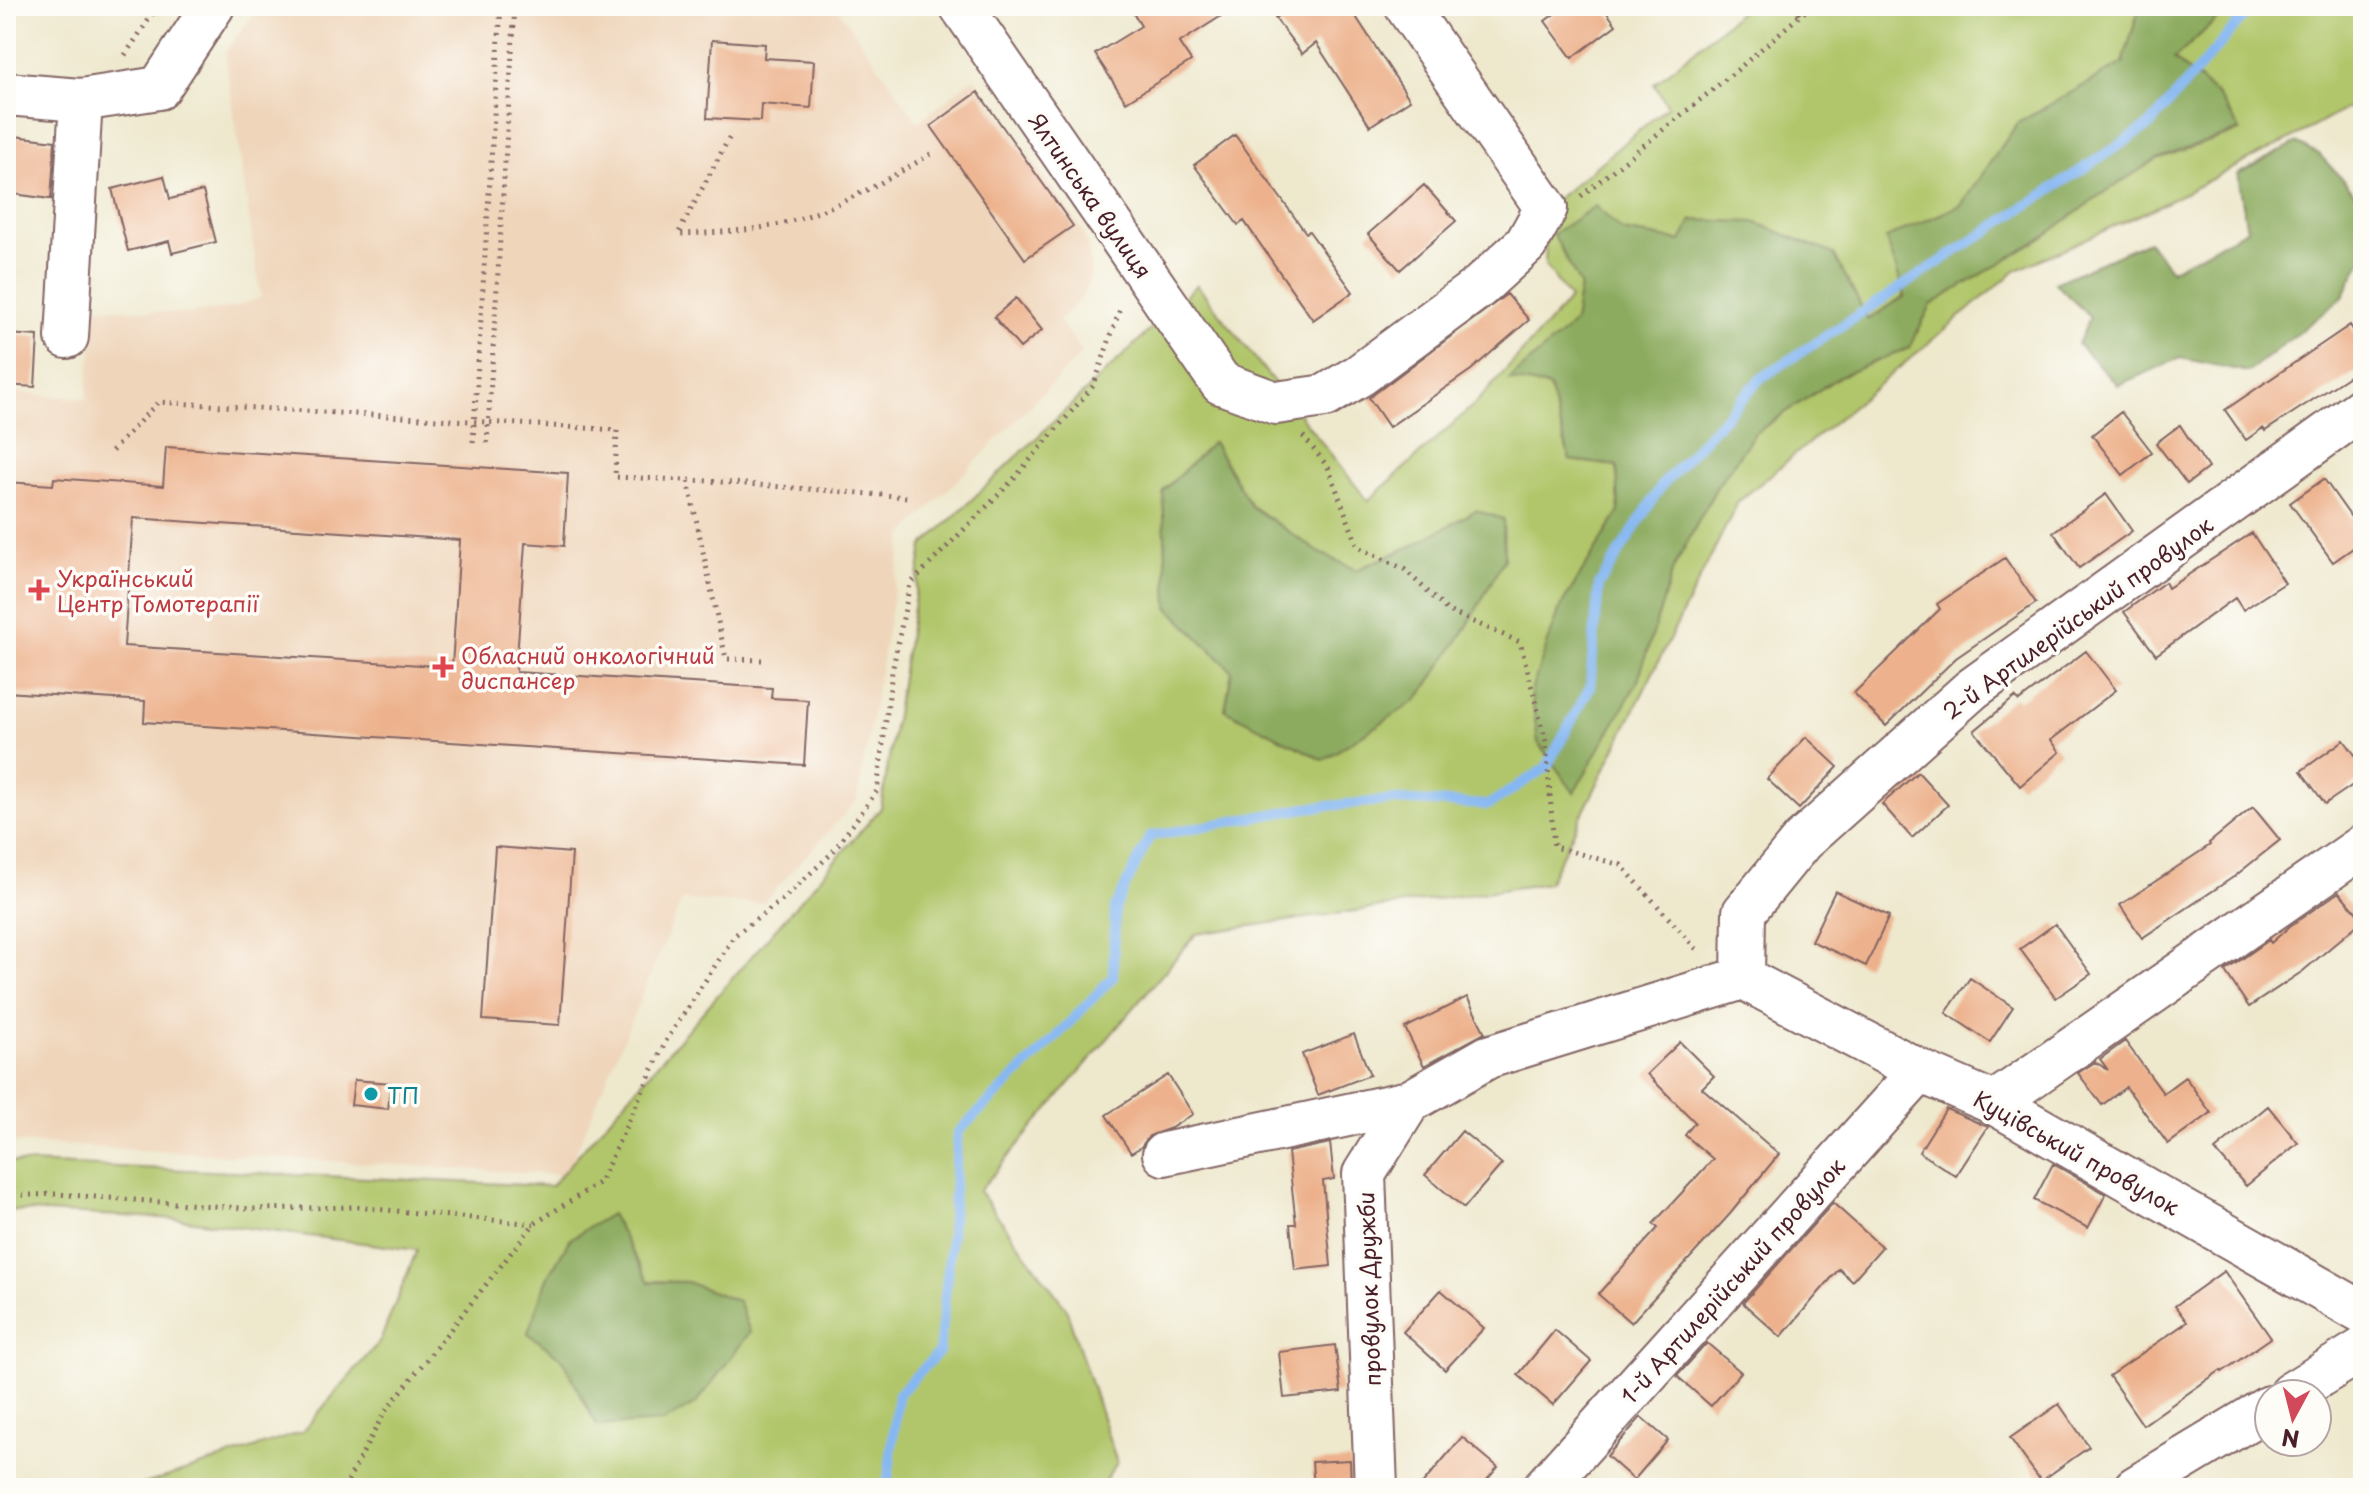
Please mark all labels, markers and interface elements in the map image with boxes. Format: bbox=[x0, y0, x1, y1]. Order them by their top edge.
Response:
street label: Ялтинська вулиця bbox=[1021, 105, 1161, 285]
street label: 2-й Артилерійський провулок bbox=[1935, 507, 2220, 726]
place label: Український Центр Томотерапії bbox=[57, 561, 260, 619]
marker: Український Центр Томотерапії bbox=[28, 579, 50, 601]
place label: Обласний онкологічний диспансер bbox=[461, 638, 715, 696]
marker: Обласний онкологічний диспансер bbox=[432, 656, 454, 678]
place label: ТП bbox=[387, 1078, 419, 1111]
street label: Куцівський провулок bbox=[1968, 1082, 2187, 1223]
marker: ТП bbox=[362, 1085, 380, 1103]
street label: 1-й Артилерійський провулок bbox=[1612, 1149, 1852, 1410]
street label: провулок Дружби bbox=[1348, 1191, 1388, 1387]
north arrow bbox=[2253, 1378, 2333, 1458]
text: N bbox=[2280, 1422, 2301, 1457]

